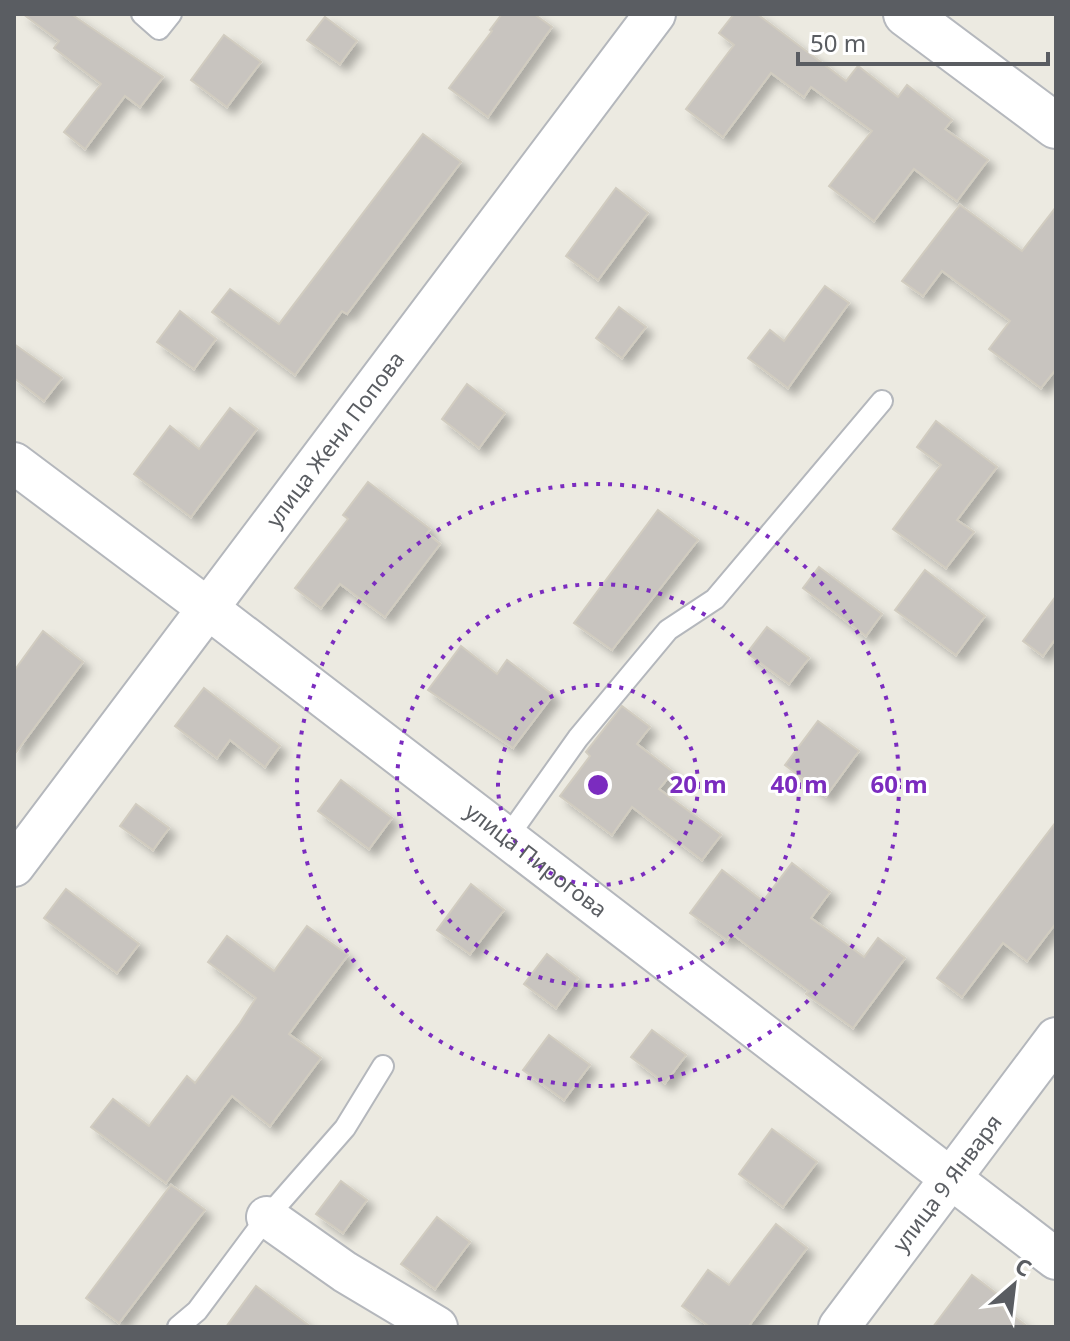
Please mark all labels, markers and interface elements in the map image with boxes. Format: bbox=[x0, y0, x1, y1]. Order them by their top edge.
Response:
scale bar bbox=[798, 16, 1048, 66]
text: 50 m bbox=[810, 26, 866, 59]
street label: улица Жени Попова bbox=[258, 345, 410, 533]
text: 20 m bbox=[669, 767, 727, 800]
text: 40 m bbox=[770, 767, 828, 800]
text: 60 m bbox=[870, 767, 928, 800]
centre of rings bbox=[584, 771, 612, 799]
street label: улица Пирогова bbox=[459, 795, 614, 924]
street label: улица 9 Января bbox=[885, 1108, 1008, 1257]
north arrow bbox=[974, 1245, 1054, 1325]
text: С bbox=[1011, 1250, 1037, 1283]

